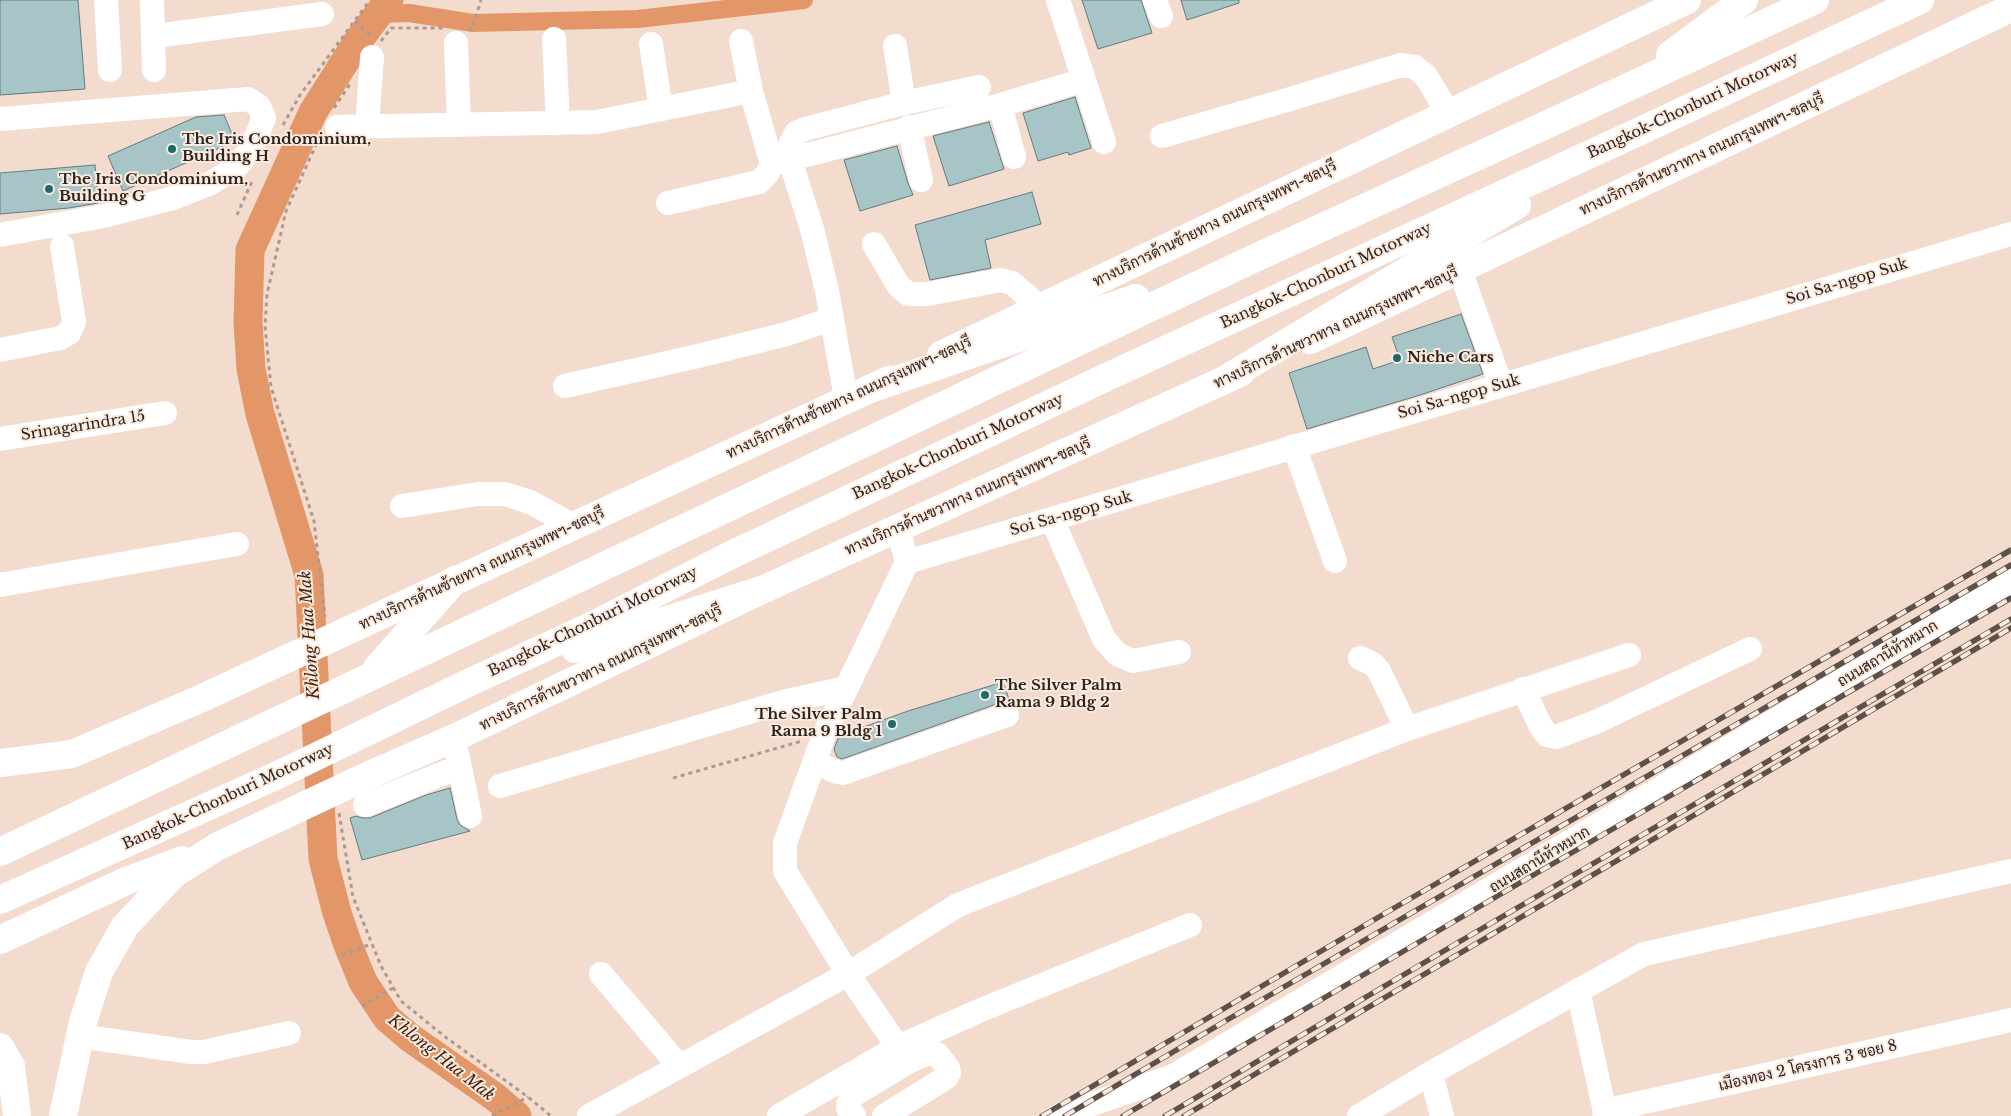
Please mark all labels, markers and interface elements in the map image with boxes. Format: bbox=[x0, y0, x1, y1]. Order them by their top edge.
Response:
street label: Bangkok-Chonburi Motorway bbox=[1585, 49, 1801, 163]
street label: ทางบริการด้านขวาทาง ถนนกรุงเทพฯ-ชลบุรี bbox=[1577, 90, 1827, 220]
place label: The Iris Condominium, Building H bbox=[182, 131, 371, 166]
marker: The Iris Condominium, Building H bbox=[166, 143, 178, 155]
street label: ทางบริการด้านซ้ายทาง ถนนกรุงเทพฯ-ชลบุรี bbox=[1090, 157, 1340, 291]
place label: The Iris Condominium, Building G bbox=[59, 171, 248, 206]
marker: The Iris Condominium, Building G bbox=[43, 183, 55, 195]
street label: Bangkok-Chonburi Motorway bbox=[1218, 219, 1434, 333]
street label: Soi Sa-ngop Suk bbox=[1784, 255, 1910, 309]
street label: ทางบริการด้านขวาทาง ถนนกรุงเทพฯ-ชลบุรี bbox=[1211, 263, 1461, 393]
street label: ทางบริการด้านซ้ายทาง ถนนกรุงเทพฯ-ชลบุรี bbox=[723, 333, 975, 463]
place label: Niche Cars bbox=[1407, 349, 1494, 367]
marker: Niche Cars bbox=[1391, 352, 1403, 364]
street label: Soi Sa-ngop Suk bbox=[1396, 371, 1522, 423]
street label: Bangkok-Chonburi Motorway bbox=[850, 390, 1066, 504]
street label: Srinagarindra 15 bbox=[20, 407, 146, 445]
street label: ทางบริการด้านขวาทาง ถนนกรุงเทพฯ-ชลบุรี bbox=[842, 434, 1094, 560]
street label: Soi Sa-ngop Suk bbox=[1008, 488, 1134, 540]
street label: ทางบริการด้านซ้ายทาง ถนนกรุงเทพฯ-ชลบุรี bbox=[356, 504, 608, 634]
street label: Bangkok-Chonburi Motorway bbox=[485, 563, 701, 681]
water label: Khlong Hua Mak bbox=[296, 570, 324, 700]
street label: ทางบริการด้านขวาทาง ถนนกรุงเทพฯ-ชลบุรี bbox=[477, 601, 725, 735]
street label: ถนนสถานีหัวหมาก bbox=[1835, 617, 1941, 691]
place label: The Silver Palm Rama 9 Bldg 2 bbox=[995, 677, 1122, 712]
marker: The Silver Palm Rama 9 Bldg 2 bbox=[979, 689, 991, 701]
place label: The Silver Palm Rama 9 Bldg 1 bbox=[755, 706, 882, 741]
marker: The Silver Palm Rama 9 Bldg 1 bbox=[886, 718, 898, 730]
street label: Bangkok-Chonburi Motorway bbox=[120, 740, 336, 854]
street label: ถนนสถานีหัวหมาก bbox=[1487, 823, 1593, 897]
water label: Khlong Hua Mak bbox=[384, 1011, 498, 1105]
street label: เมืองทอง 2 โครงการ 3 ซอย 8 bbox=[1717, 1037, 1899, 1095]

